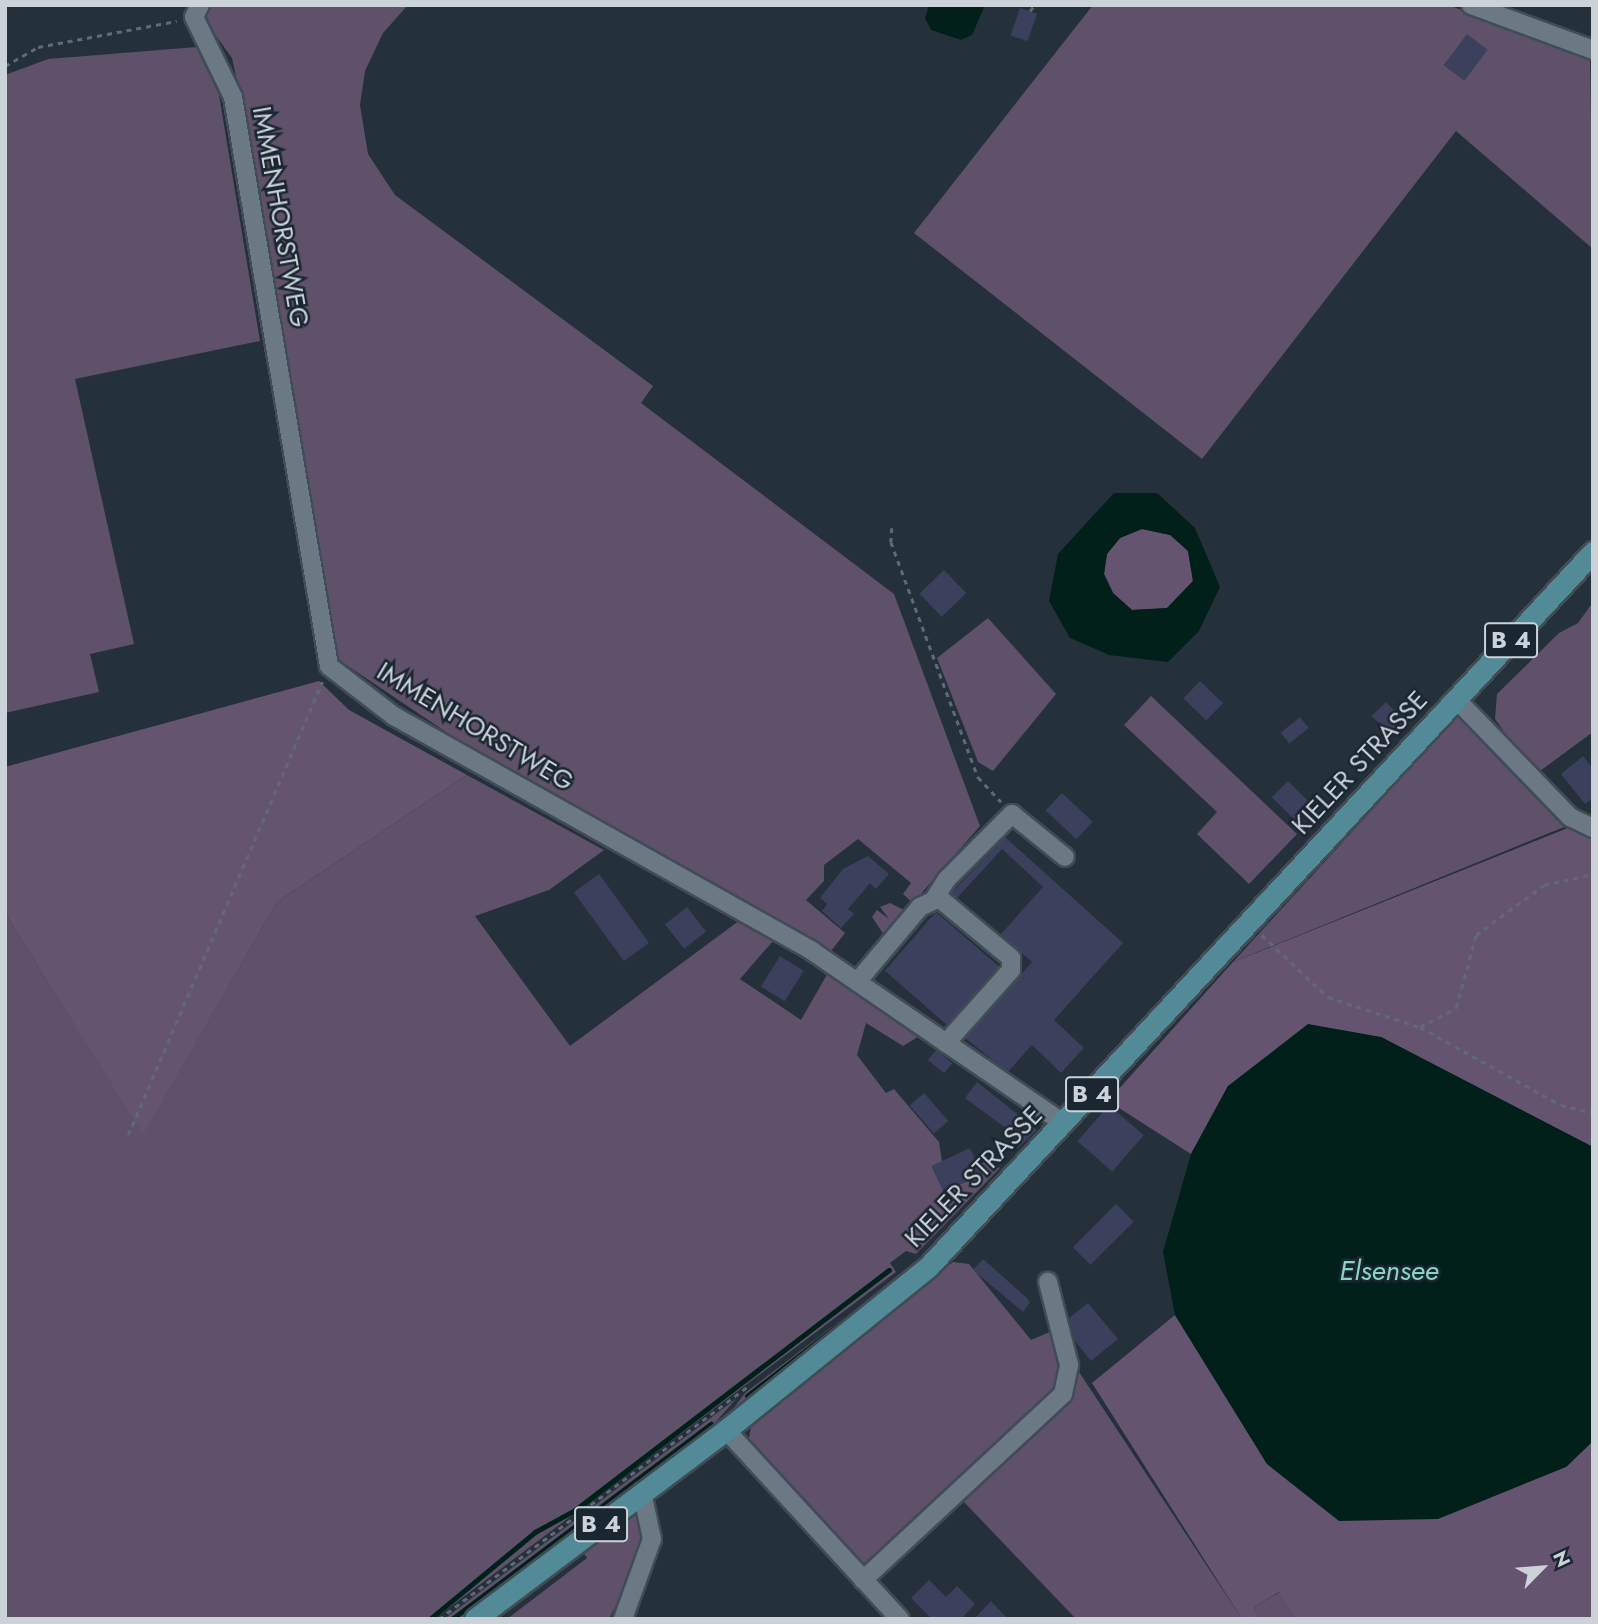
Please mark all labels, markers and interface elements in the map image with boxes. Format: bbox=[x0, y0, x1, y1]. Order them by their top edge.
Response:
street label: IMMENHORSTWEG bbox=[245, 104, 315, 330]
road number: B 4 bbox=[1483, 620, 1539, 660]
street label: IMMENHORSTWEG bbox=[371, 656, 579, 798]
street label: KIELER STRASSE bbox=[1286, 685, 1434, 841]
road number: B 4 bbox=[1064, 1074, 1120, 1114]
street label: KIELER STRASSE bbox=[899, 1100, 1049, 1254]
water label: Elsensee bbox=[1339, 1254, 1439, 1288]
road number: B 4 bbox=[573, 1504, 629, 1544]
north arrow bbox=[1507, 1533, 1577, 1603]
text: N bbox=[1546, 1546, 1577, 1571]

